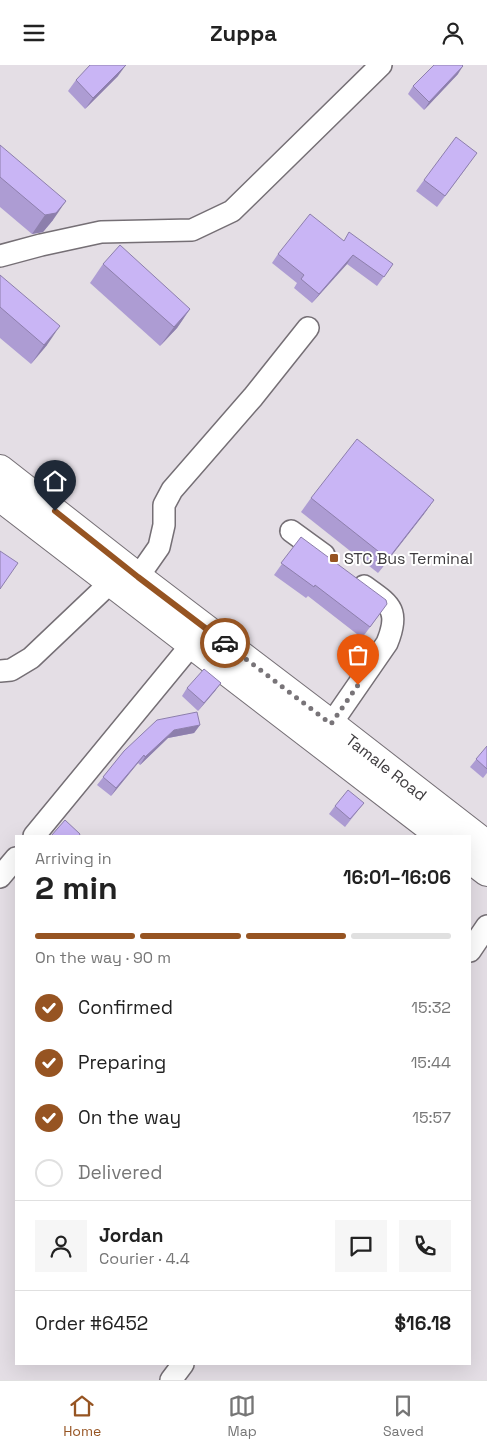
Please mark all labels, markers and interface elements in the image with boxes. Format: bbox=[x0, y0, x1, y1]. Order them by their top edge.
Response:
icon: menu bbox=[20, 19, 48, 47]
text: Zuppa bbox=[210, 19, 277, 47]
icon: person bbox=[439, 19, 467, 47]
pin bbox=[34, 460, 76, 511]
icon: home bbox=[41, 467, 69, 495]
place label: STC Bus Terminal bbox=[344, 548, 473, 569]
marker: STC Bus Terminal bbox=[328, 552, 340, 564]
courier bbox=[200, 618, 250, 668]
icon: car bbox=[211, 629, 239, 657]
pin bbox=[337, 634, 379, 685]
icon: bag bbox=[344, 641, 372, 669]
street label: Tamale Road bbox=[341, 729, 431, 805]
text: Arriving in bbox=[35, 848, 112, 869]
text: 16:01–16:06 bbox=[343, 865, 451, 890]
text: 2 min bbox=[35, 868, 118, 908]
text: On the way · 90 m bbox=[35, 947, 171, 968]
icon: check bbox=[35, 994, 63, 1022]
text: Confirmed bbox=[78, 995, 173, 1020]
text: 15:32 bbox=[411, 997, 451, 1018]
icon: check bbox=[35, 1049, 63, 1077]
text: Preparing bbox=[78, 1050, 166, 1075]
text: 15:44 bbox=[411, 1052, 451, 1073]
icon: check bbox=[35, 1104, 63, 1132]
text: On the way bbox=[78, 1105, 181, 1130]
text: 15:57 bbox=[412, 1107, 451, 1128]
text: Delivered bbox=[78, 1160, 163, 1185]
button: person bbox=[35, 1220, 87, 1272]
button: chat bbox=[335, 1220, 387, 1272]
button: phone bbox=[399, 1220, 451, 1272]
text: Jordan bbox=[99, 1223, 164, 1248]
text: Courier · 4.4 bbox=[99, 1248, 190, 1269]
text: Order #6452 bbox=[35, 1311, 148, 1336]
text: $16.18 bbox=[395, 1311, 451, 1336]
tab: Home bbox=[63, 1392, 101, 1440]
tab: Map bbox=[228, 1392, 257, 1440]
tab: Saved bbox=[383, 1392, 424, 1440]

